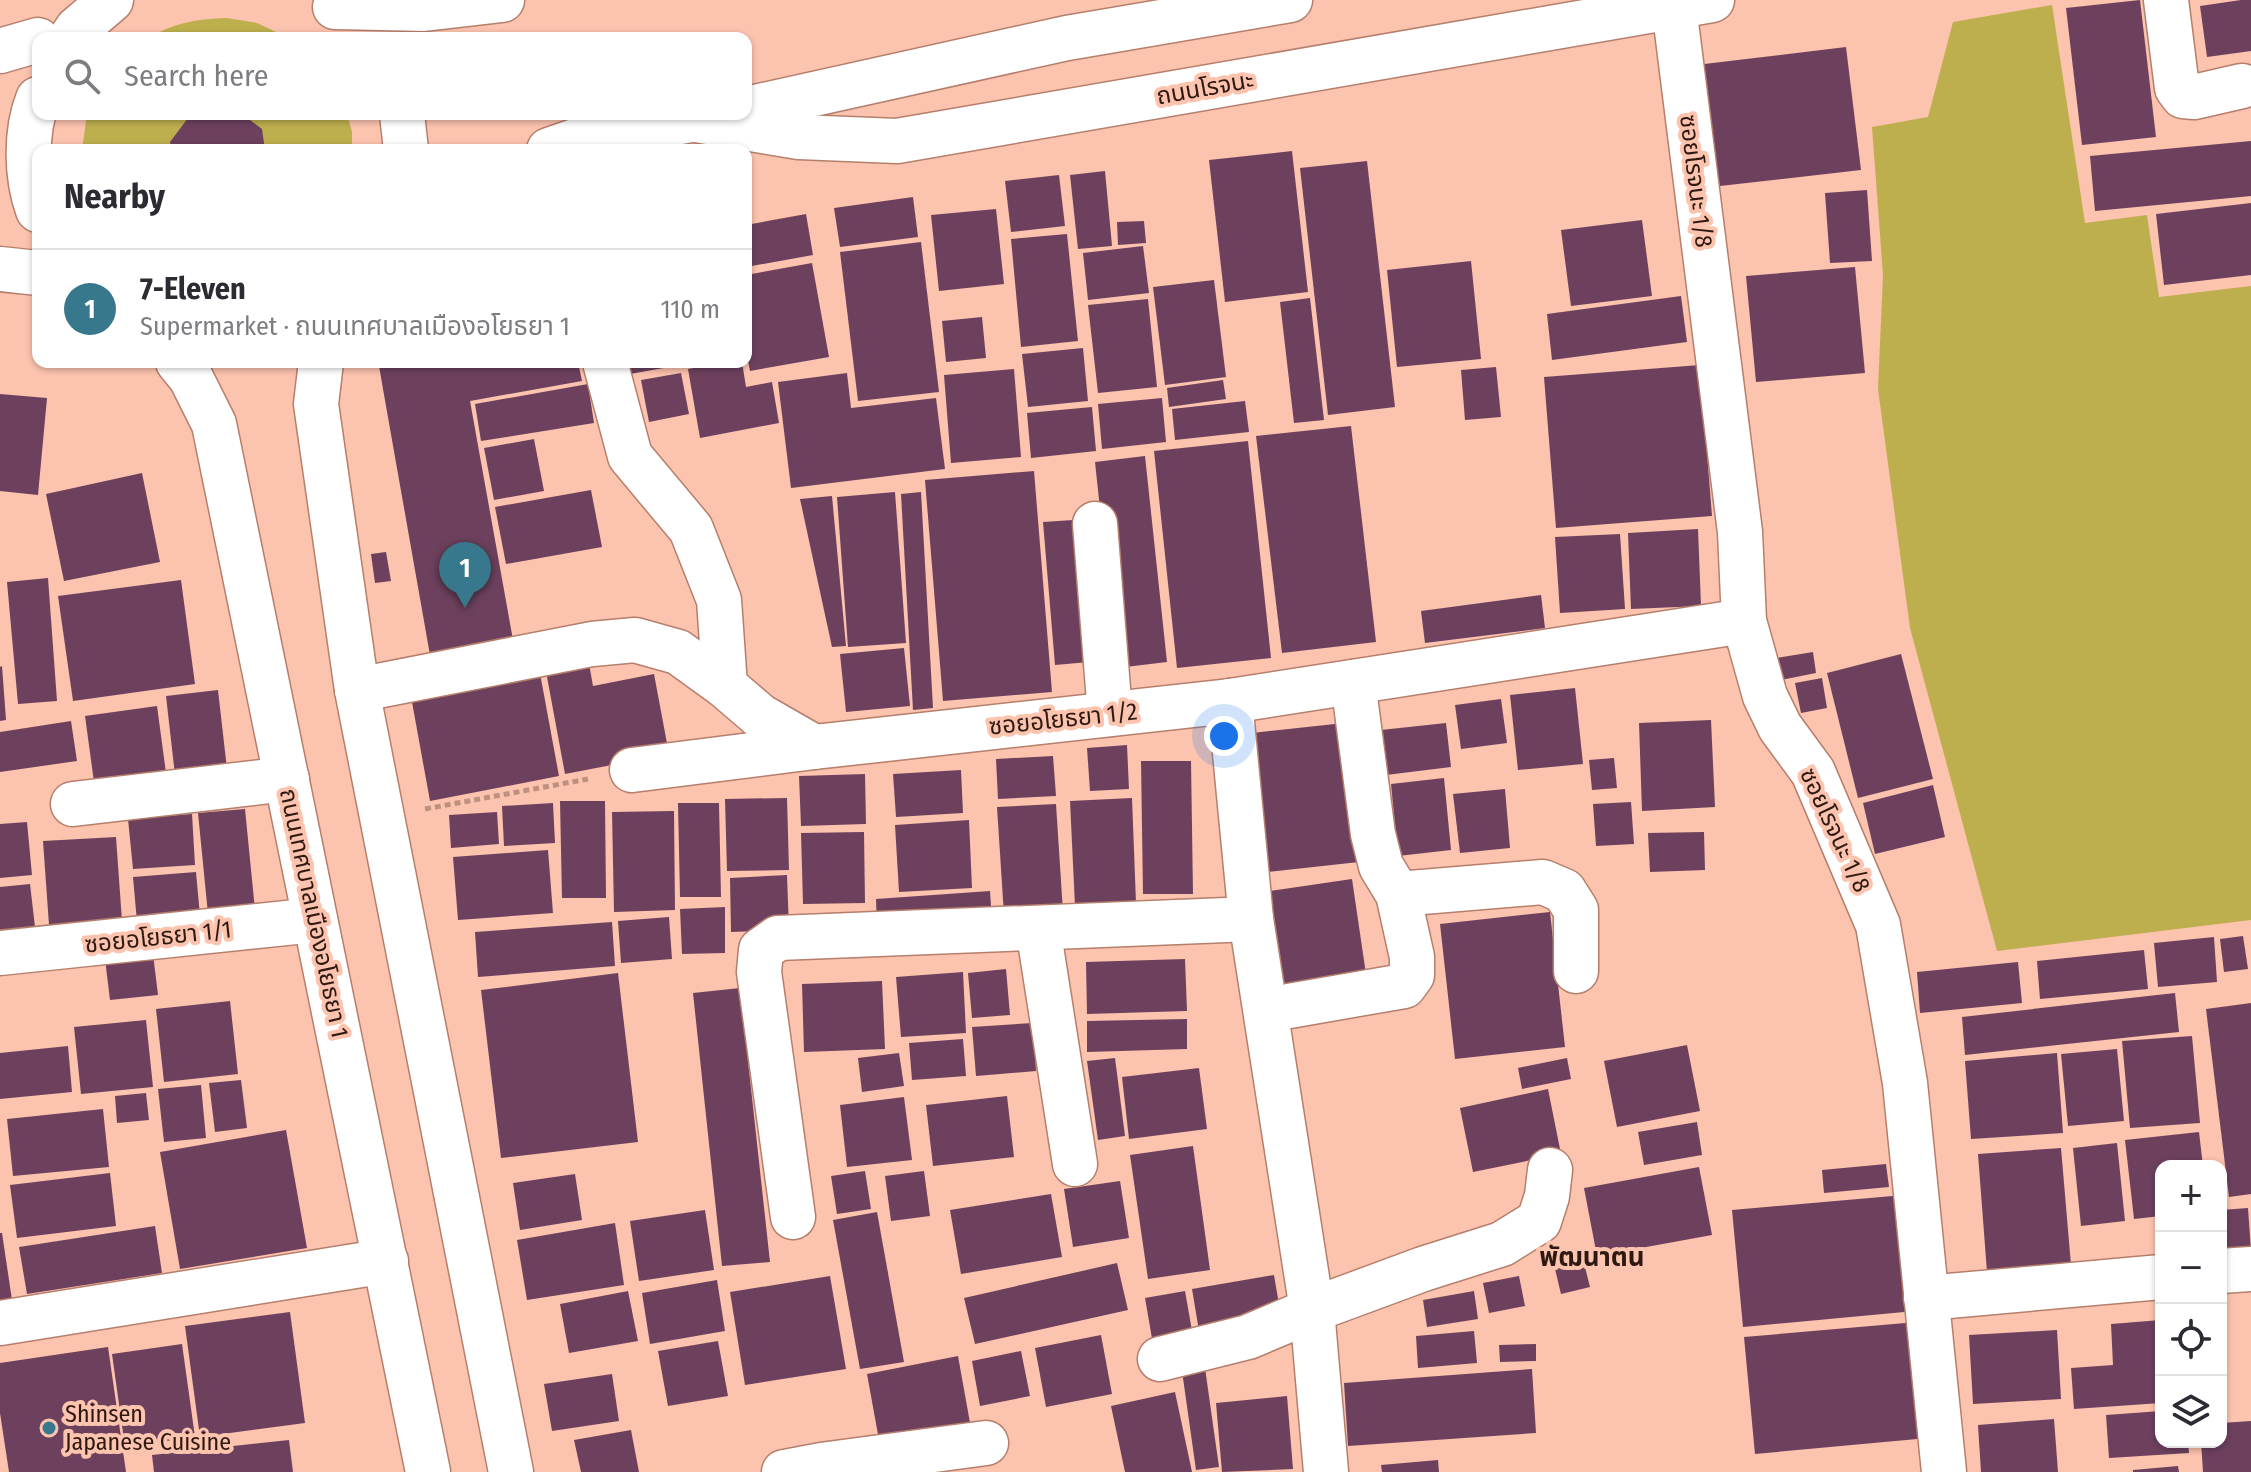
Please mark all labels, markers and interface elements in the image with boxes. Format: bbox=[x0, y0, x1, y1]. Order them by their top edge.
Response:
search box bbox=[32, 32, 752, 120]
icon: search bbox=[60, 54, 104, 98]
text: Search here bbox=[124, 58, 269, 94]
street label: ถนนโรจนะ bbox=[1154, 66, 1256, 110]
street label: ซอยโรจนะ 1/8 bbox=[1674, 113, 1718, 249]
text: Nearby bbox=[64, 176, 165, 217]
text: 7-Eleven bbox=[140, 271, 246, 307]
text: 1 bbox=[85, 294, 96, 325]
text: 110 m bbox=[660, 294, 720, 325]
text: Supermarket · ถนนเทศบาลเมืองอโยธยา 1 bbox=[140, 311, 570, 342]
pin: 1 bbox=[439, 542, 491, 608]
street label: ซอยอโยธยา 1/2 bbox=[987, 697, 1139, 741]
your location bbox=[1204, 716, 1244, 756]
street label: ซอยโรจนะ 1/8 bbox=[1794, 764, 1876, 896]
street label: ถนนเทศบาลเมืองอโยธยา 1 bbox=[274, 786, 354, 1040]
street label: ซอยอโยธยา 1/1 bbox=[83, 915, 233, 959]
map controls bbox=[2155, 1160, 2227, 1448]
button: + bbox=[2155, 1160, 2227, 1232]
button: − bbox=[2155, 1232, 2227, 1304]
district label: พัฒนาตน bbox=[1539, 1242, 1645, 1273]
button: locate bbox=[2155, 1304, 2227, 1376]
button: layers bbox=[2155, 1376, 2227, 1448]
place label: Shinsen Japanese Cuisine bbox=[65, 1400, 231, 1456]
marker: Shinsen Japanese Cuisine bbox=[40, 1419, 58, 1437]

